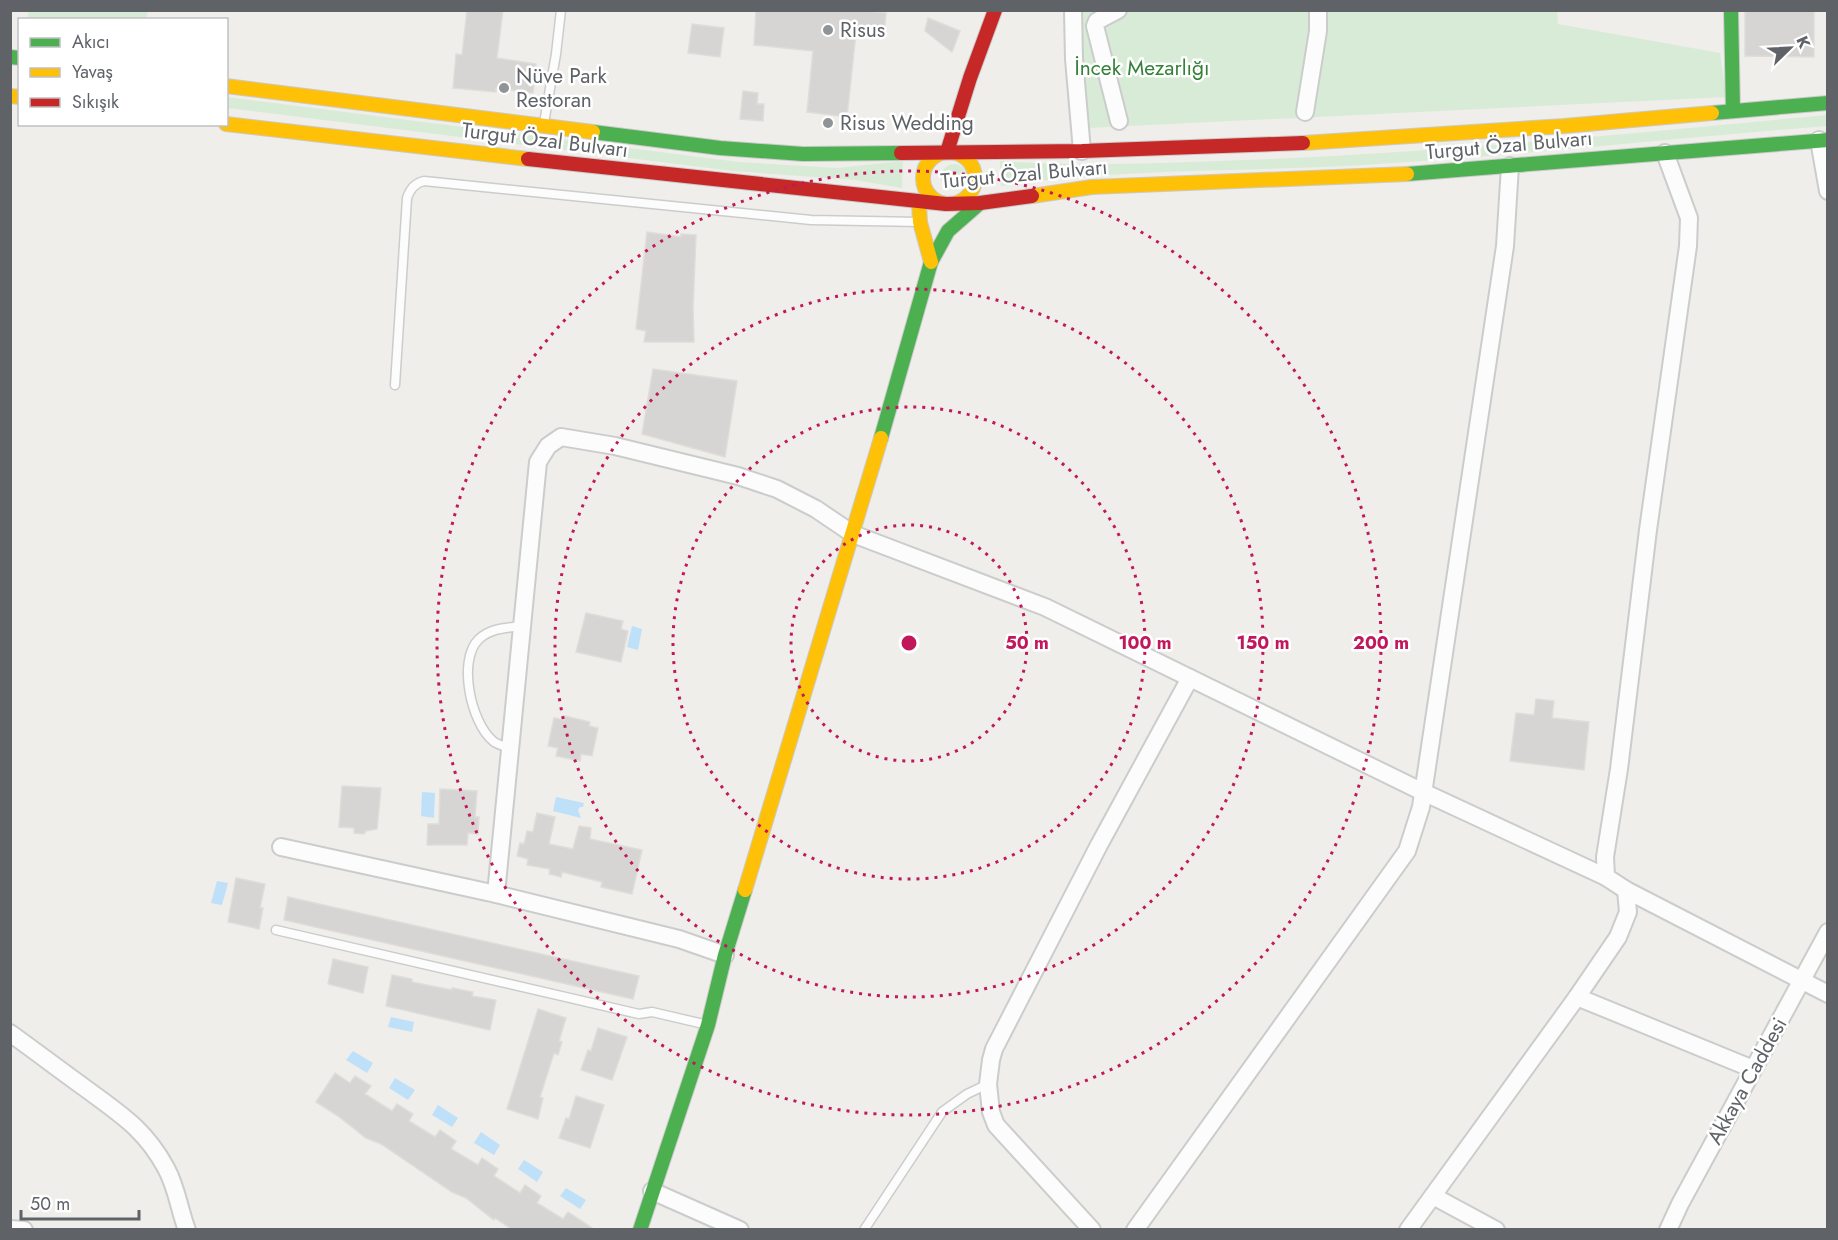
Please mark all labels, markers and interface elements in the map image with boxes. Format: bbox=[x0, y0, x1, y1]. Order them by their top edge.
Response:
place label: Risus bbox=[840, 15, 885, 45]
legend bbox=[18, 18, 228, 126]
north arrow bbox=[1760, 18, 1820, 78]
marker: Risus bbox=[821, 23, 835, 37]
text: Akıcı bbox=[72, 29, 110, 55]
text: K bbox=[1790, 32, 1816, 53]
park label: İncek Mezarlığı bbox=[1075, 53, 1209, 83]
text: Yavaş bbox=[72, 59, 113, 85]
place label: Nüve Park Restoran bbox=[516, 61, 608, 115]
marker: Nüve Park Restoran bbox=[497, 81, 511, 95]
text: Sıkışık bbox=[72, 89, 119, 115]
place label: Risus Wedding bbox=[840, 108, 974, 138]
street label: Turgut Özal Bulvarı bbox=[460, 115, 630, 165]
marker: Risus Wedding bbox=[821, 116, 835, 130]
street label: Turgut Özal Bulvarı bbox=[1424, 123, 1594, 167]
street label: Turgut Özal Bulvarı bbox=[939, 152, 1109, 196]
text: 50 m bbox=[1005, 630, 1049, 656]
text: 100 m bbox=[1118, 630, 1172, 656]
text: 150 m bbox=[1237, 630, 1289, 656]
text: 200 m bbox=[1353, 630, 1409, 656]
centre of rings bbox=[899, 633, 919, 653]
street label: Akkaya Caddesi bbox=[1700, 1012, 1794, 1150]
scale bar bbox=[21, 1183, 140, 1221]
text: 50 m bbox=[30, 1191, 70, 1217]

